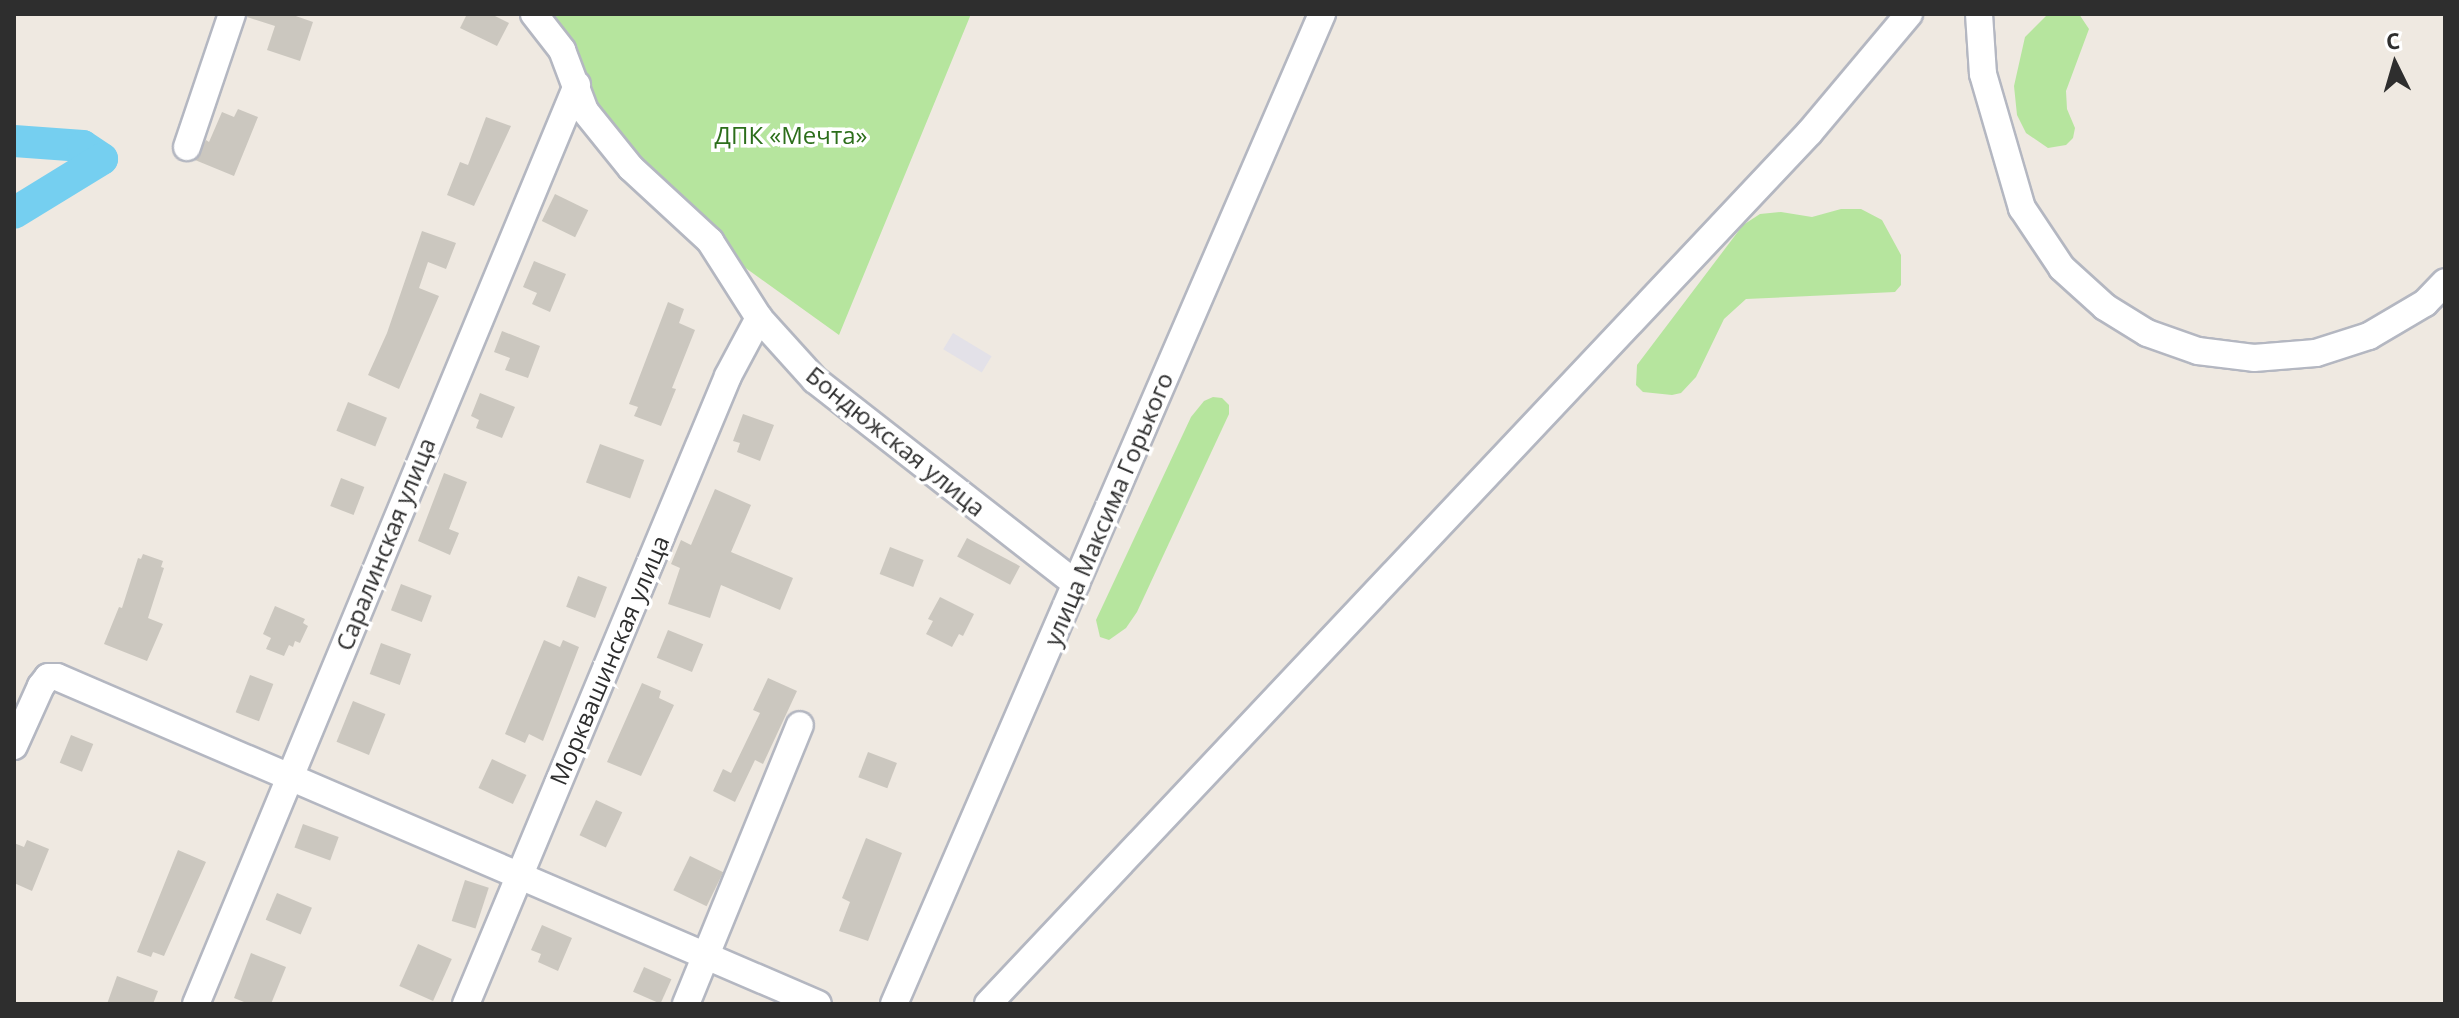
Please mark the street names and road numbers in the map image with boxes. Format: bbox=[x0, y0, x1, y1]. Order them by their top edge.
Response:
street label: Бондюжская улица bbox=[801, 360, 991, 522]
street label: улица Максима Горького bbox=[1037, 368, 1179, 650]
street label: Саралинская улица bbox=[329, 433, 441, 655]
street label: Морквашинская улица bbox=[543, 531, 675, 789]

